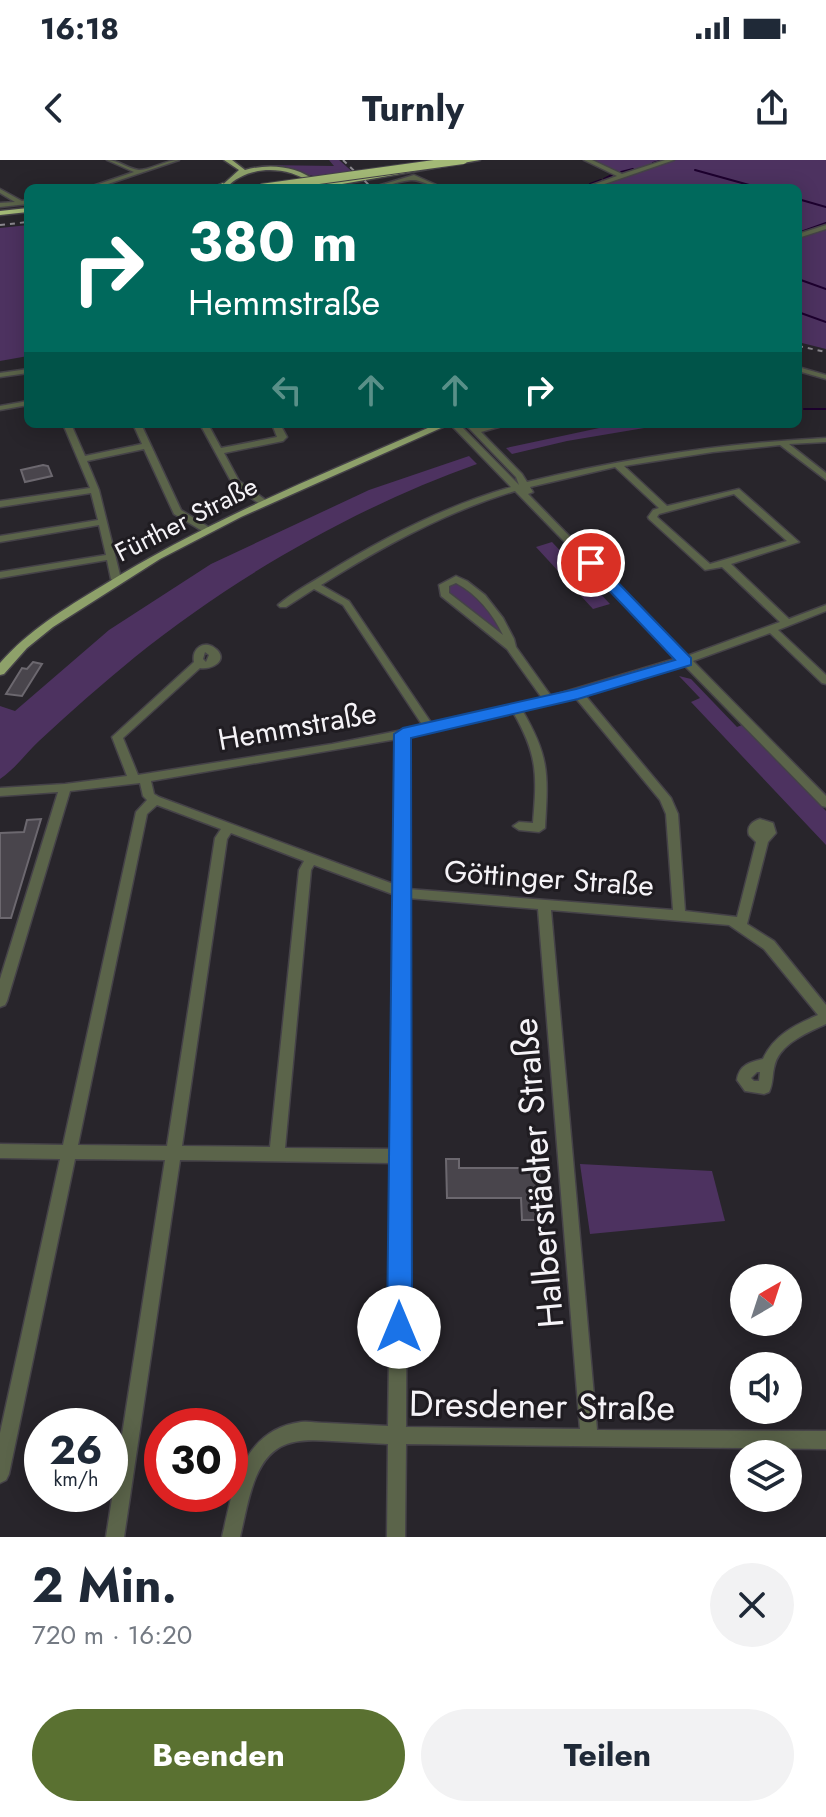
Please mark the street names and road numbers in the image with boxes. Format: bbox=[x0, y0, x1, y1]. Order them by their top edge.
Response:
street label: Fürther Straße bbox=[108, 467, 264, 571]
street label: Hemmstraße bbox=[214, 691, 380, 761]
street label: Göttinger Straße bbox=[443, 849, 655, 907]
street label: Halberstädter Straße bbox=[498, 1016, 576, 1330]
street label: Dresdener Straße bbox=[409, 1377, 675, 1433]

